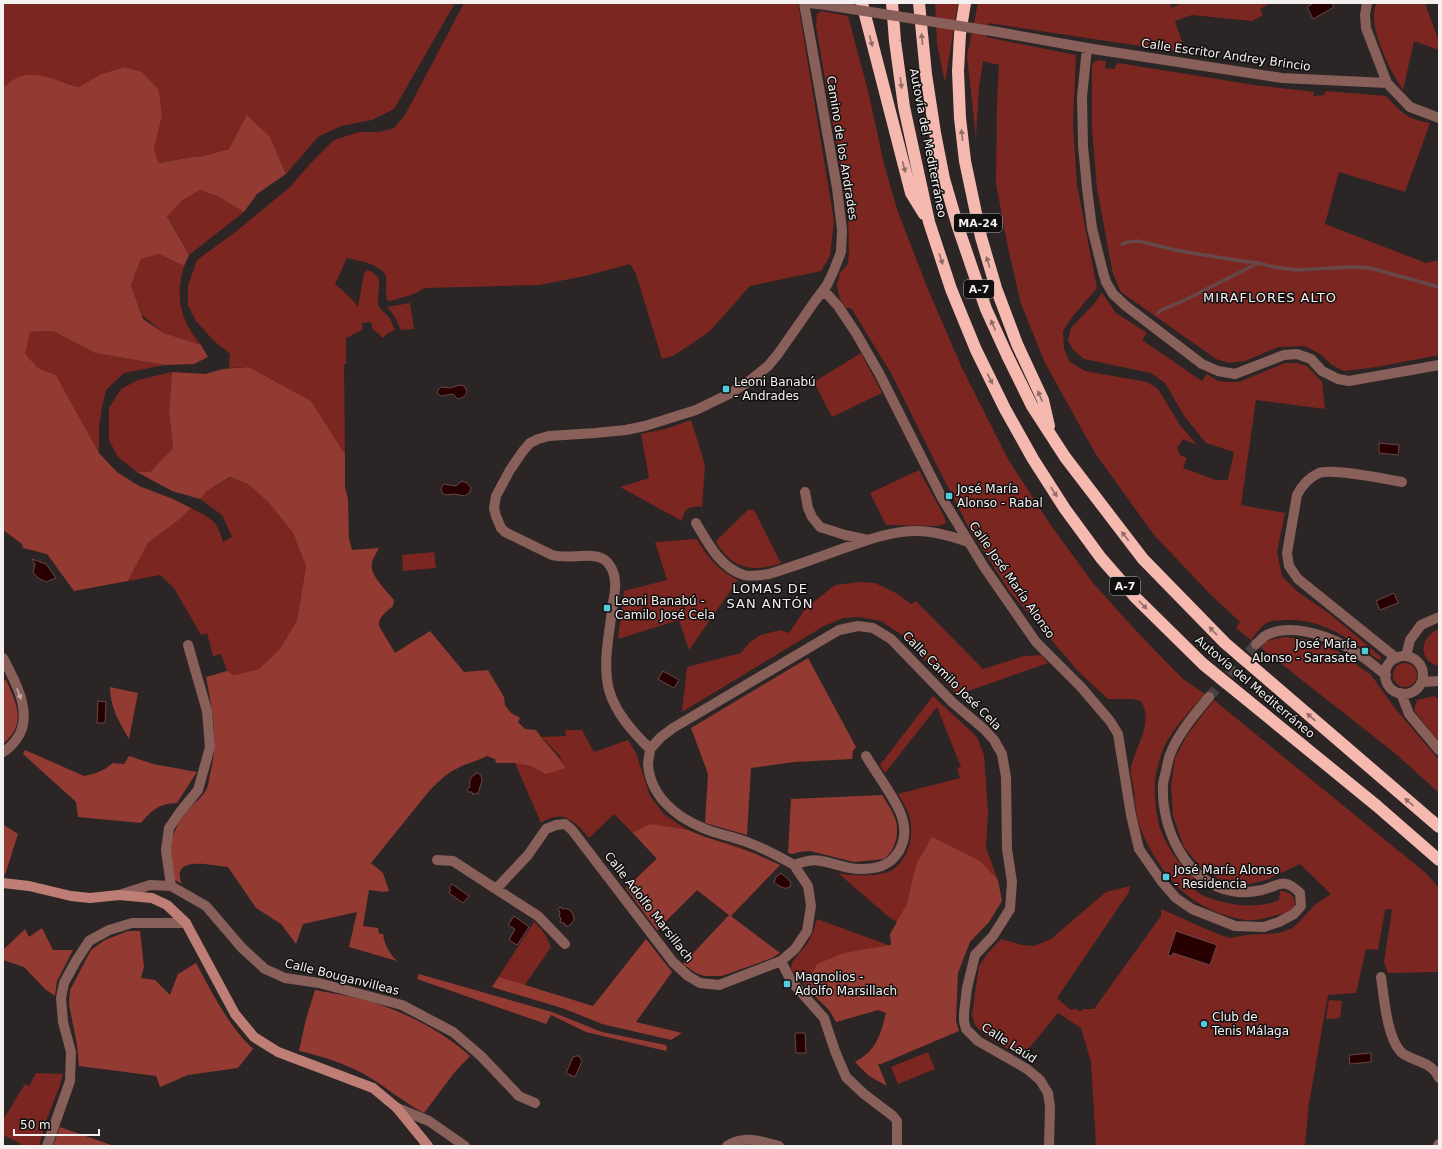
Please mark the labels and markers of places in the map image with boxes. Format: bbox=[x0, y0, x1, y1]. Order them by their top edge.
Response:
place label: Leoni Banabú - Andrades bbox=[734, 375, 816, 403]
marker: Leoni Banabú - Andrades bbox=[721, 384, 731, 394]
place label: José María Alonso - Rabal bbox=[956, 482, 1043, 510]
marker: José María Alonso - Rabal bbox=[944, 491, 954, 501]
place label: Leoni Banabú - Camilo José Cela bbox=[615, 594, 715, 622]
marker: Leoni Banabú - Camilo José Cela bbox=[602, 603, 612, 613]
place label: José María Alonso - Sarasate bbox=[1252, 637, 1357, 665]
marker: José María Alonso - Sarasate bbox=[1360, 646, 1370, 656]
place label: José María Alonso - Residencia bbox=[1173, 863, 1280, 891]
marker: José María Alonso - Residencia bbox=[1161, 872, 1171, 882]
place label: Magnolios - Adolfo Marsillach bbox=[795, 970, 897, 998]
marker: Magnolios - Adolfo Marsillach bbox=[782, 979, 792, 989]
place label: Club de Tenis Málaga bbox=[1211, 1010, 1289, 1038]
marker: Club de Tenis Málaga bbox=[1199, 1019, 1209, 1029]

